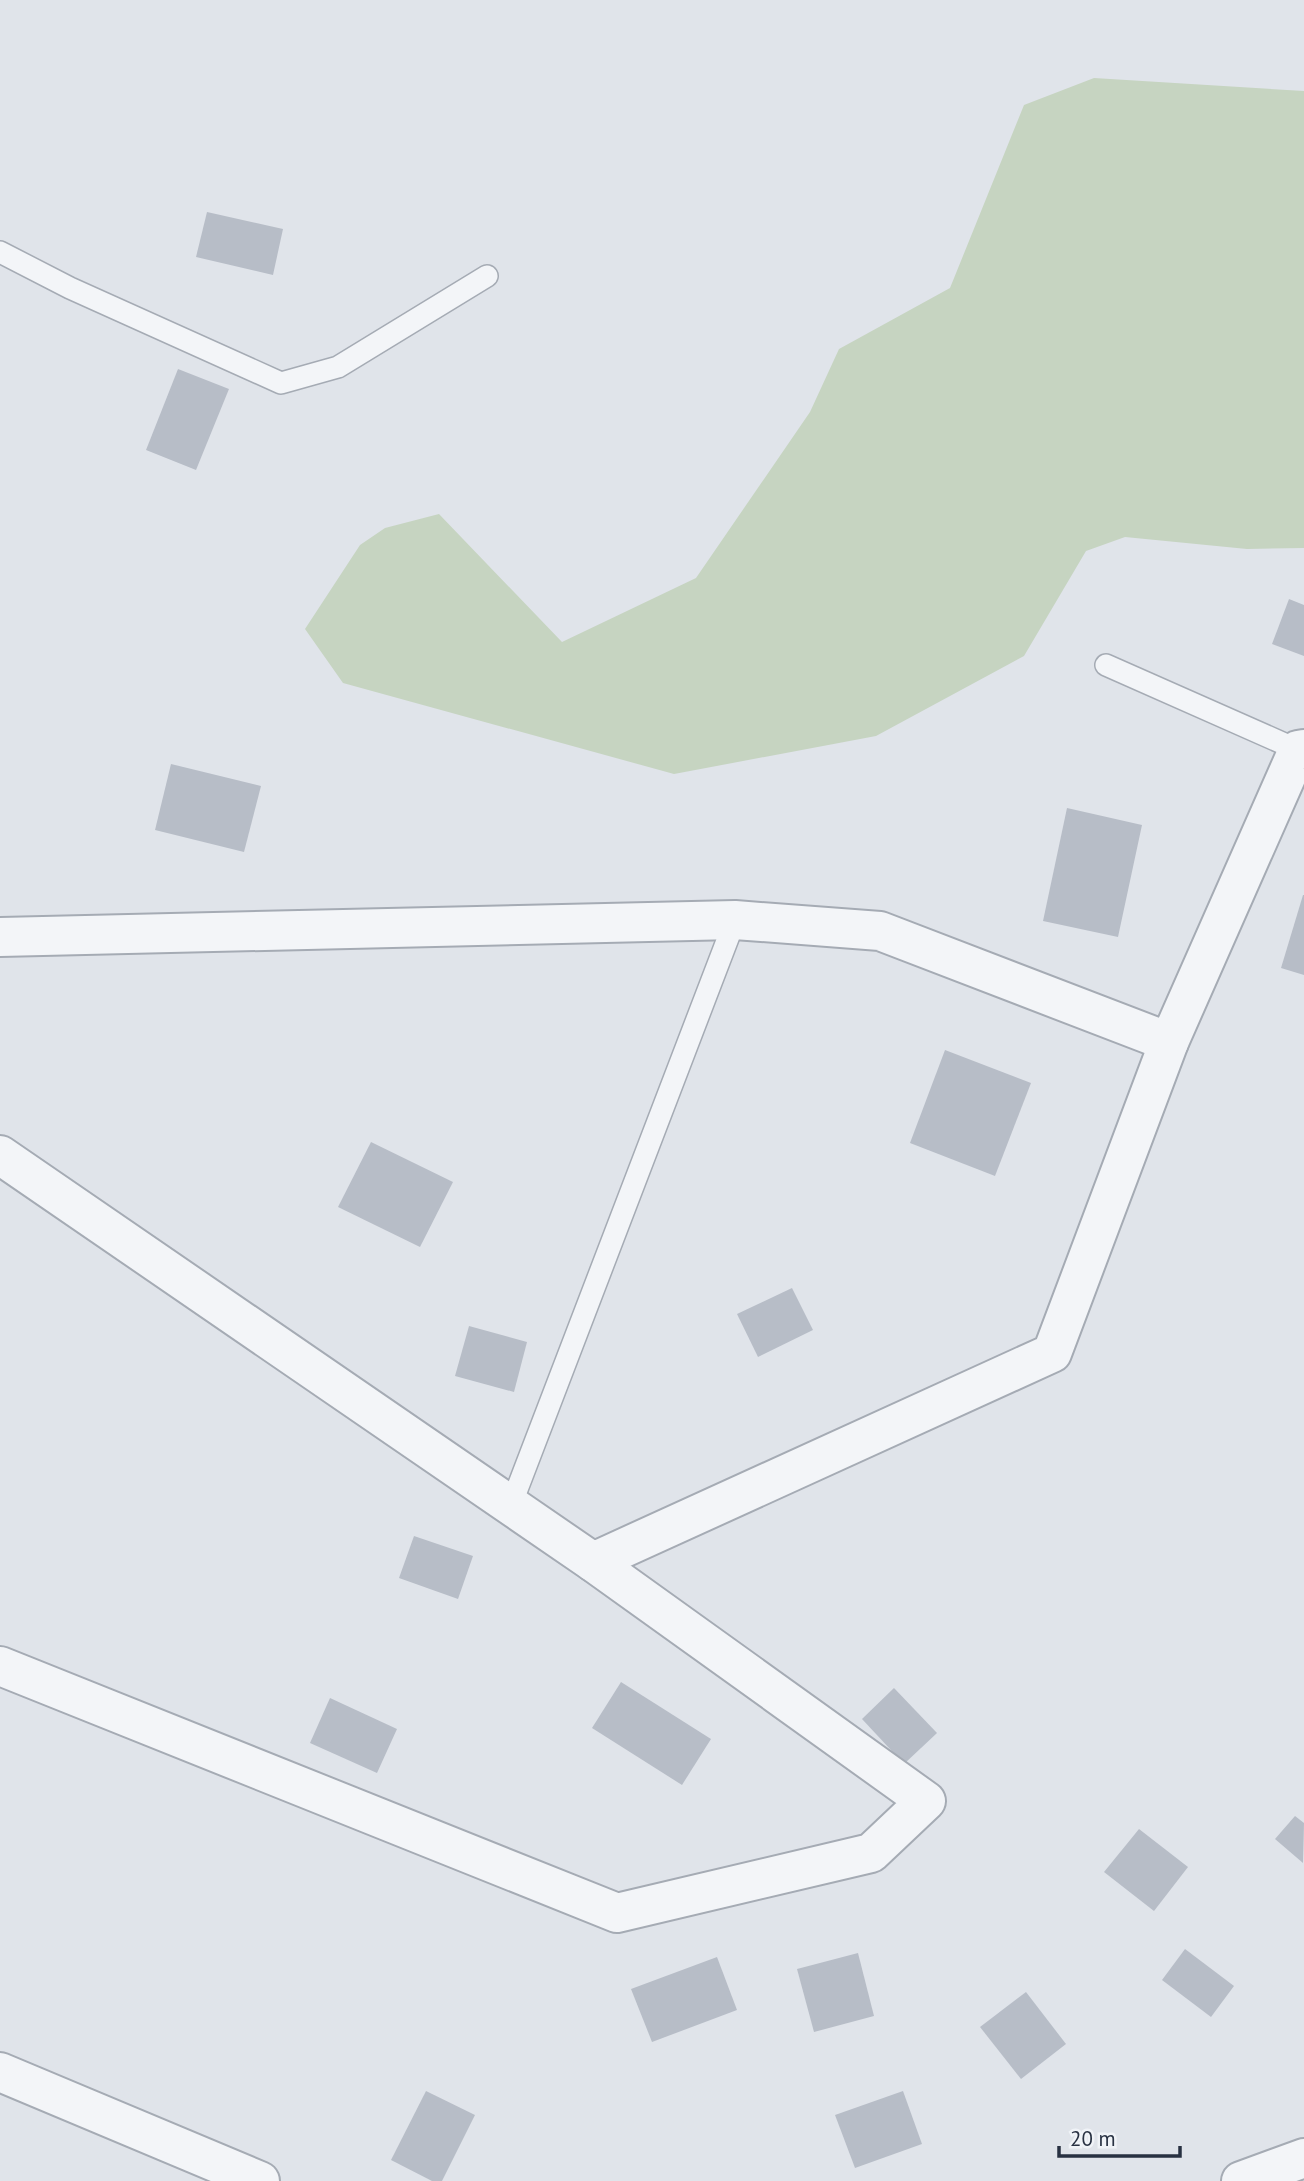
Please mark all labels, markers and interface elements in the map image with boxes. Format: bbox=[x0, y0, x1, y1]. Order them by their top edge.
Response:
scale bar bbox=[1059, 2114, 1180, 2158]
text: 20 m bbox=[1070, 2125, 1116, 2152]

